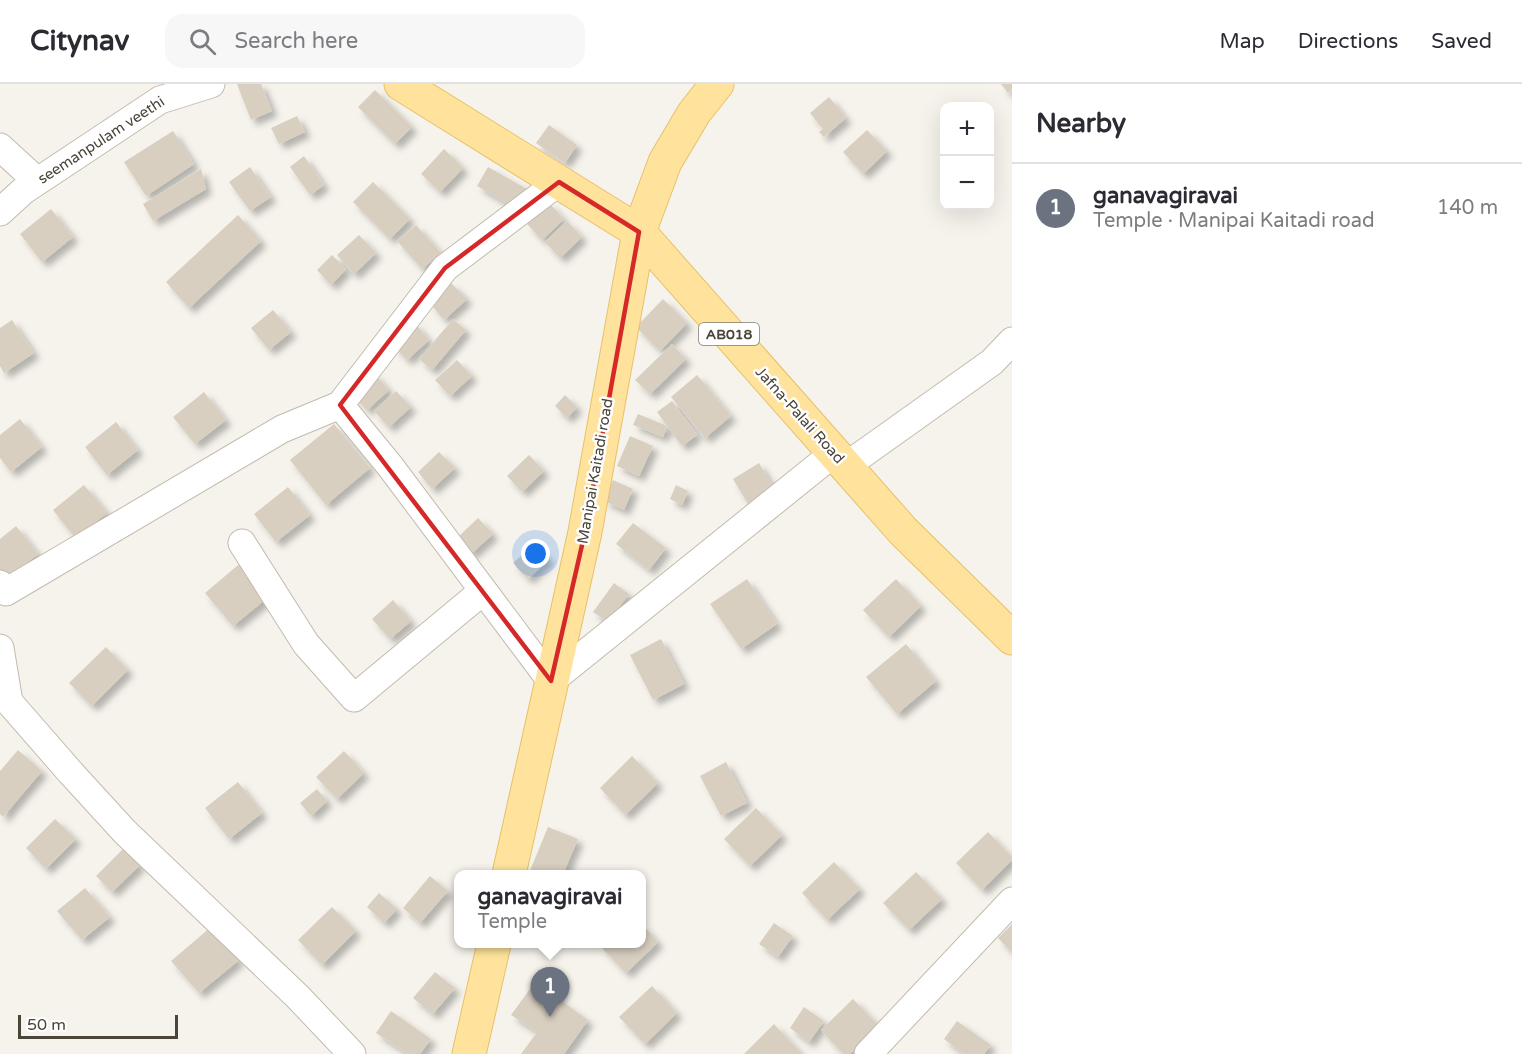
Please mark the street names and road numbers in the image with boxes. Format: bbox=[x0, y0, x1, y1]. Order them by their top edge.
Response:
street label: seemanpulam veethi bbox=[34, 92, 168, 188]
road number: AB018 bbox=[699, 323, 759, 345]
street label: Jafna-Palali Road bbox=[752, 363, 848, 467]
street label: Manipai Kaitadi road bbox=[573, 397, 617, 545]

